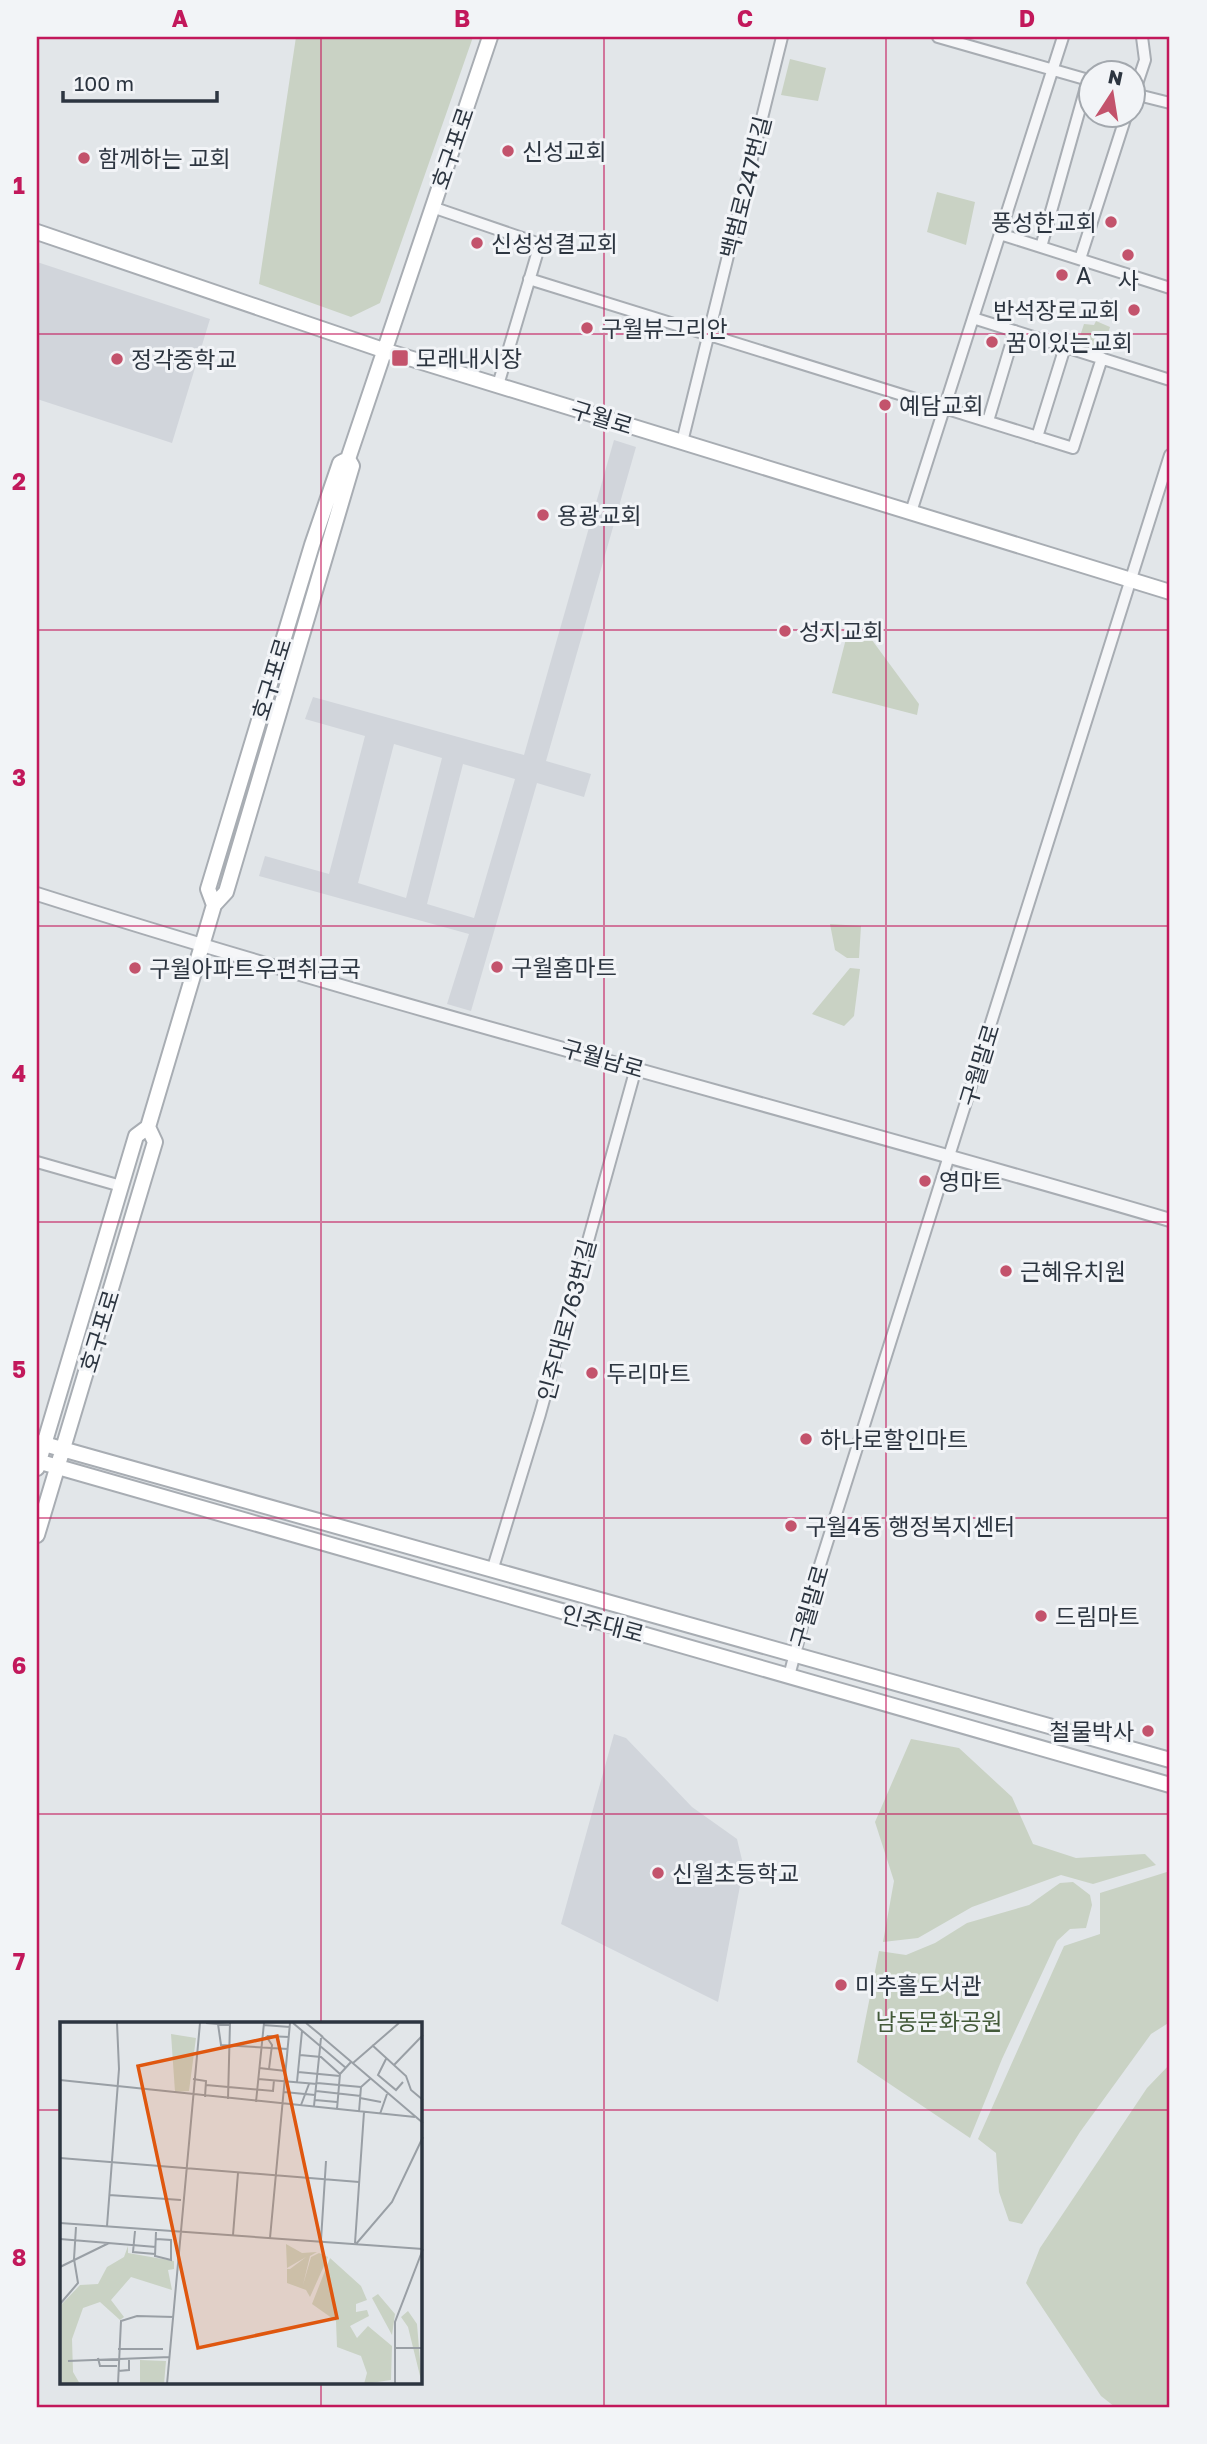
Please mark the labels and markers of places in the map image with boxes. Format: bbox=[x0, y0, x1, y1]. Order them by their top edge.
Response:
place label: 신성교회 bbox=[522, 137, 607, 165]
marker: 신성교회 bbox=[500, 143, 516, 159]
place label: 함께하는 교회 bbox=[98, 144, 231, 172]
marker: 함께하는 교회 bbox=[76, 150, 92, 166]
place label: 풍성한교회 bbox=[991, 208, 1097, 236]
marker: 풍성한교회 bbox=[1103, 214, 1119, 230]
place label: 신성성결교회 bbox=[491, 229, 618, 257]
marker: 신성성결교회 bbox=[469, 235, 485, 251]
marker: 사 bbox=[1120, 247, 1136, 263]
place label: A bbox=[1076, 261, 1091, 289]
place label: 사 bbox=[1117, 266, 1139, 294]
marker: A bbox=[1054, 267, 1070, 283]
place label: 반석장로교회 bbox=[993, 296, 1120, 324]
marker: 반석장로교회 bbox=[1126, 302, 1142, 318]
place label: 구월뷰그리안 bbox=[601, 314, 728, 342]
marker: 구월뷰그리안 bbox=[579, 320, 595, 336]
place label: 꿈이있는교회 bbox=[1006, 328, 1133, 356]
marker: 꿈이있는교회 bbox=[984, 334, 1000, 350]
place label: 모래내시장 bbox=[416, 344, 522, 372]
place label: 정각중학교 bbox=[131, 345, 237, 373]
marker: 모래내시장 bbox=[390, 348, 410, 368]
marker: 정각중학교 bbox=[109, 351, 125, 367]
place label: 예담교회 bbox=[899, 391, 984, 419]
marker: 예담교회 bbox=[877, 397, 893, 413]
place label: 용광교회 bbox=[557, 501, 642, 529]
marker: 용광교회 bbox=[535, 507, 551, 523]
place label: 성지교회 bbox=[799, 617, 884, 645]
marker: 성지교회 bbox=[777, 623, 793, 639]
place label: 구월홈마트 bbox=[511, 953, 617, 981]
place label: 구월아파트우편취급국 bbox=[149, 954, 361, 982]
marker: 구월홈마트 bbox=[489, 959, 505, 975]
marker: 구월아파트우편취급국 bbox=[127, 960, 143, 976]
place label: 영마트 bbox=[939, 1167, 1002, 1195]
marker: 영마트 bbox=[917, 1173, 933, 1189]
place label: 근혜유치원 bbox=[1020, 1257, 1126, 1285]
marker: 근혜유치원 bbox=[998, 1263, 1014, 1279]
place label: 두리마트 bbox=[606, 1359, 691, 1387]
marker: 두리마트 bbox=[584, 1365, 600, 1381]
place label: 하나로할인마트 bbox=[820, 1425, 968, 1453]
marker: 하나로할인마트 bbox=[798, 1431, 814, 1447]
place label: 구월4동 행정복지센터 bbox=[805, 1512, 1015, 1540]
marker: 구월4동 행정복지센터 bbox=[783, 1518, 799, 1534]
place label: 드림마트 bbox=[1055, 1602, 1140, 1630]
marker: 드림마트 bbox=[1033, 1608, 1049, 1624]
place label: 철물박사 bbox=[1049, 1717, 1134, 1745]
marker: 철물박사 bbox=[1140, 1723, 1156, 1739]
place label: 신월초등학교 bbox=[672, 1859, 799, 1887]
marker: 신월초등학교 bbox=[650, 1865, 666, 1881]
place label: 미추홀도서관 bbox=[855, 1971, 982, 1999]
marker: 미추홀도서관 bbox=[833, 1977, 849, 1993]

